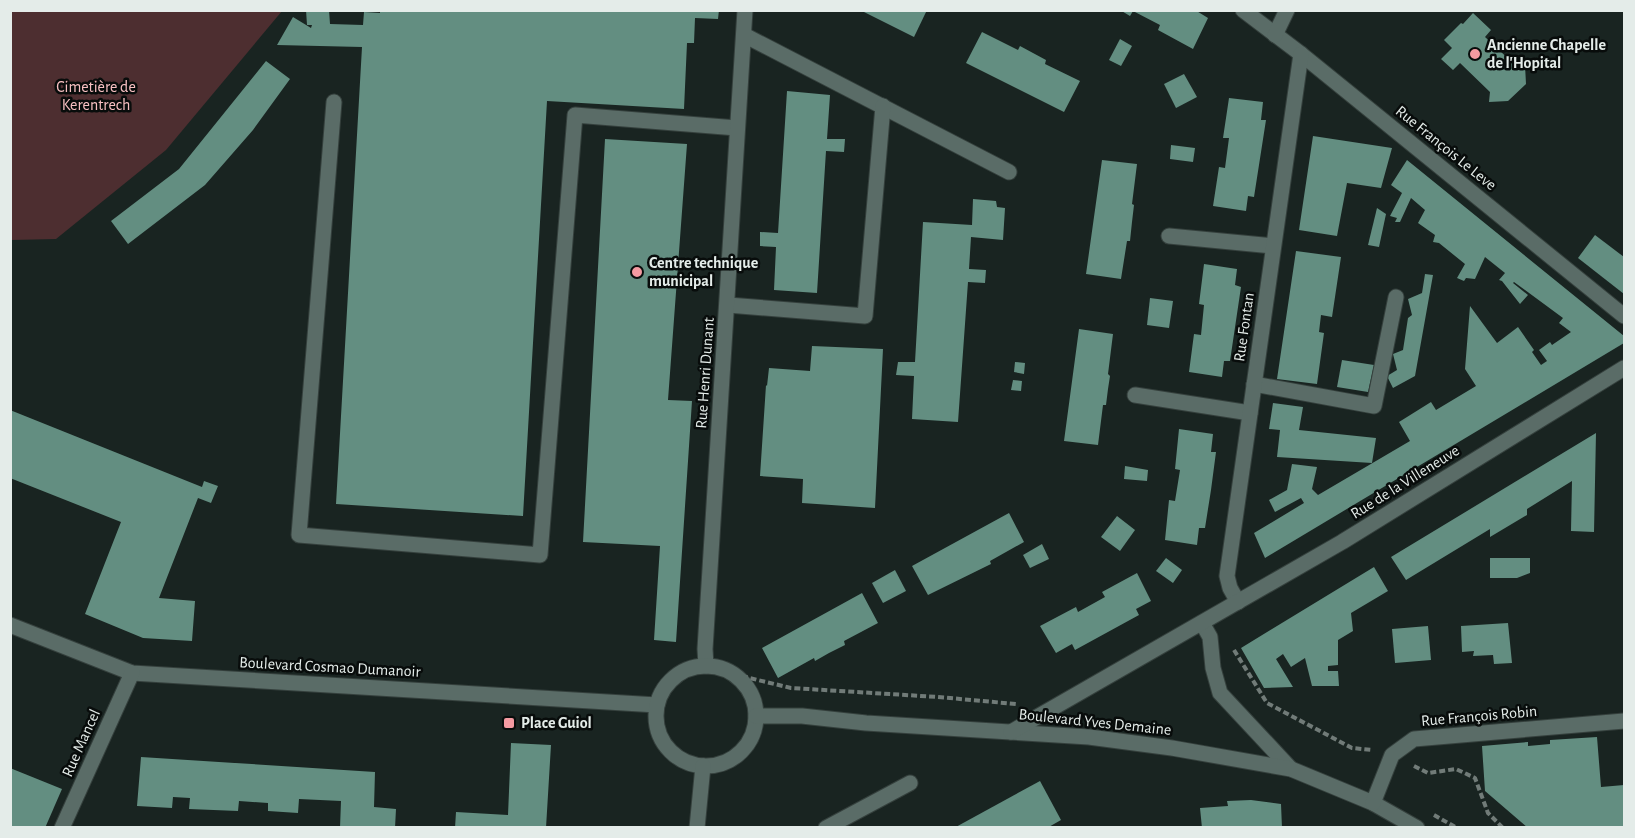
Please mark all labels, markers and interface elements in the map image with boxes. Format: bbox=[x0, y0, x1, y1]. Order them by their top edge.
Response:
place label: Ancienne Chapelle de l'Hopital bbox=[1487, 37, 1606, 71]
marker: Ancienne Chapelle de l'Hopital bbox=[1468, 47, 1482, 61]
park label: Cimetière de Kerentrech bbox=[56, 79, 136, 113]
street label: Rue François Le Leve bbox=[1393, 103, 1499, 193]
place label: Centre technique municipal bbox=[649, 255, 759, 289]
marker: Centre technique municipal bbox=[630, 265, 644, 279]
street label: Rue Fontan bbox=[1231, 291, 1257, 363]
street label: Rue Henri Dunant bbox=[693, 317, 717, 429]
street label: Rue de la Villeneuve bbox=[1348, 442, 1462, 522]
street label: Boulevard Cosmao Dumanoir bbox=[239, 654, 422, 680]
street label: Rue François Robin bbox=[1420, 703, 1538, 729]
street label: Boulevard Yves Demaine bbox=[1018, 706, 1172, 738]
street label: Rue Mancel bbox=[59, 707, 103, 779]
place label: Place Guiol bbox=[521, 715, 592, 731]
marker: Place Guiol bbox=[502, 716, 516, 730]

